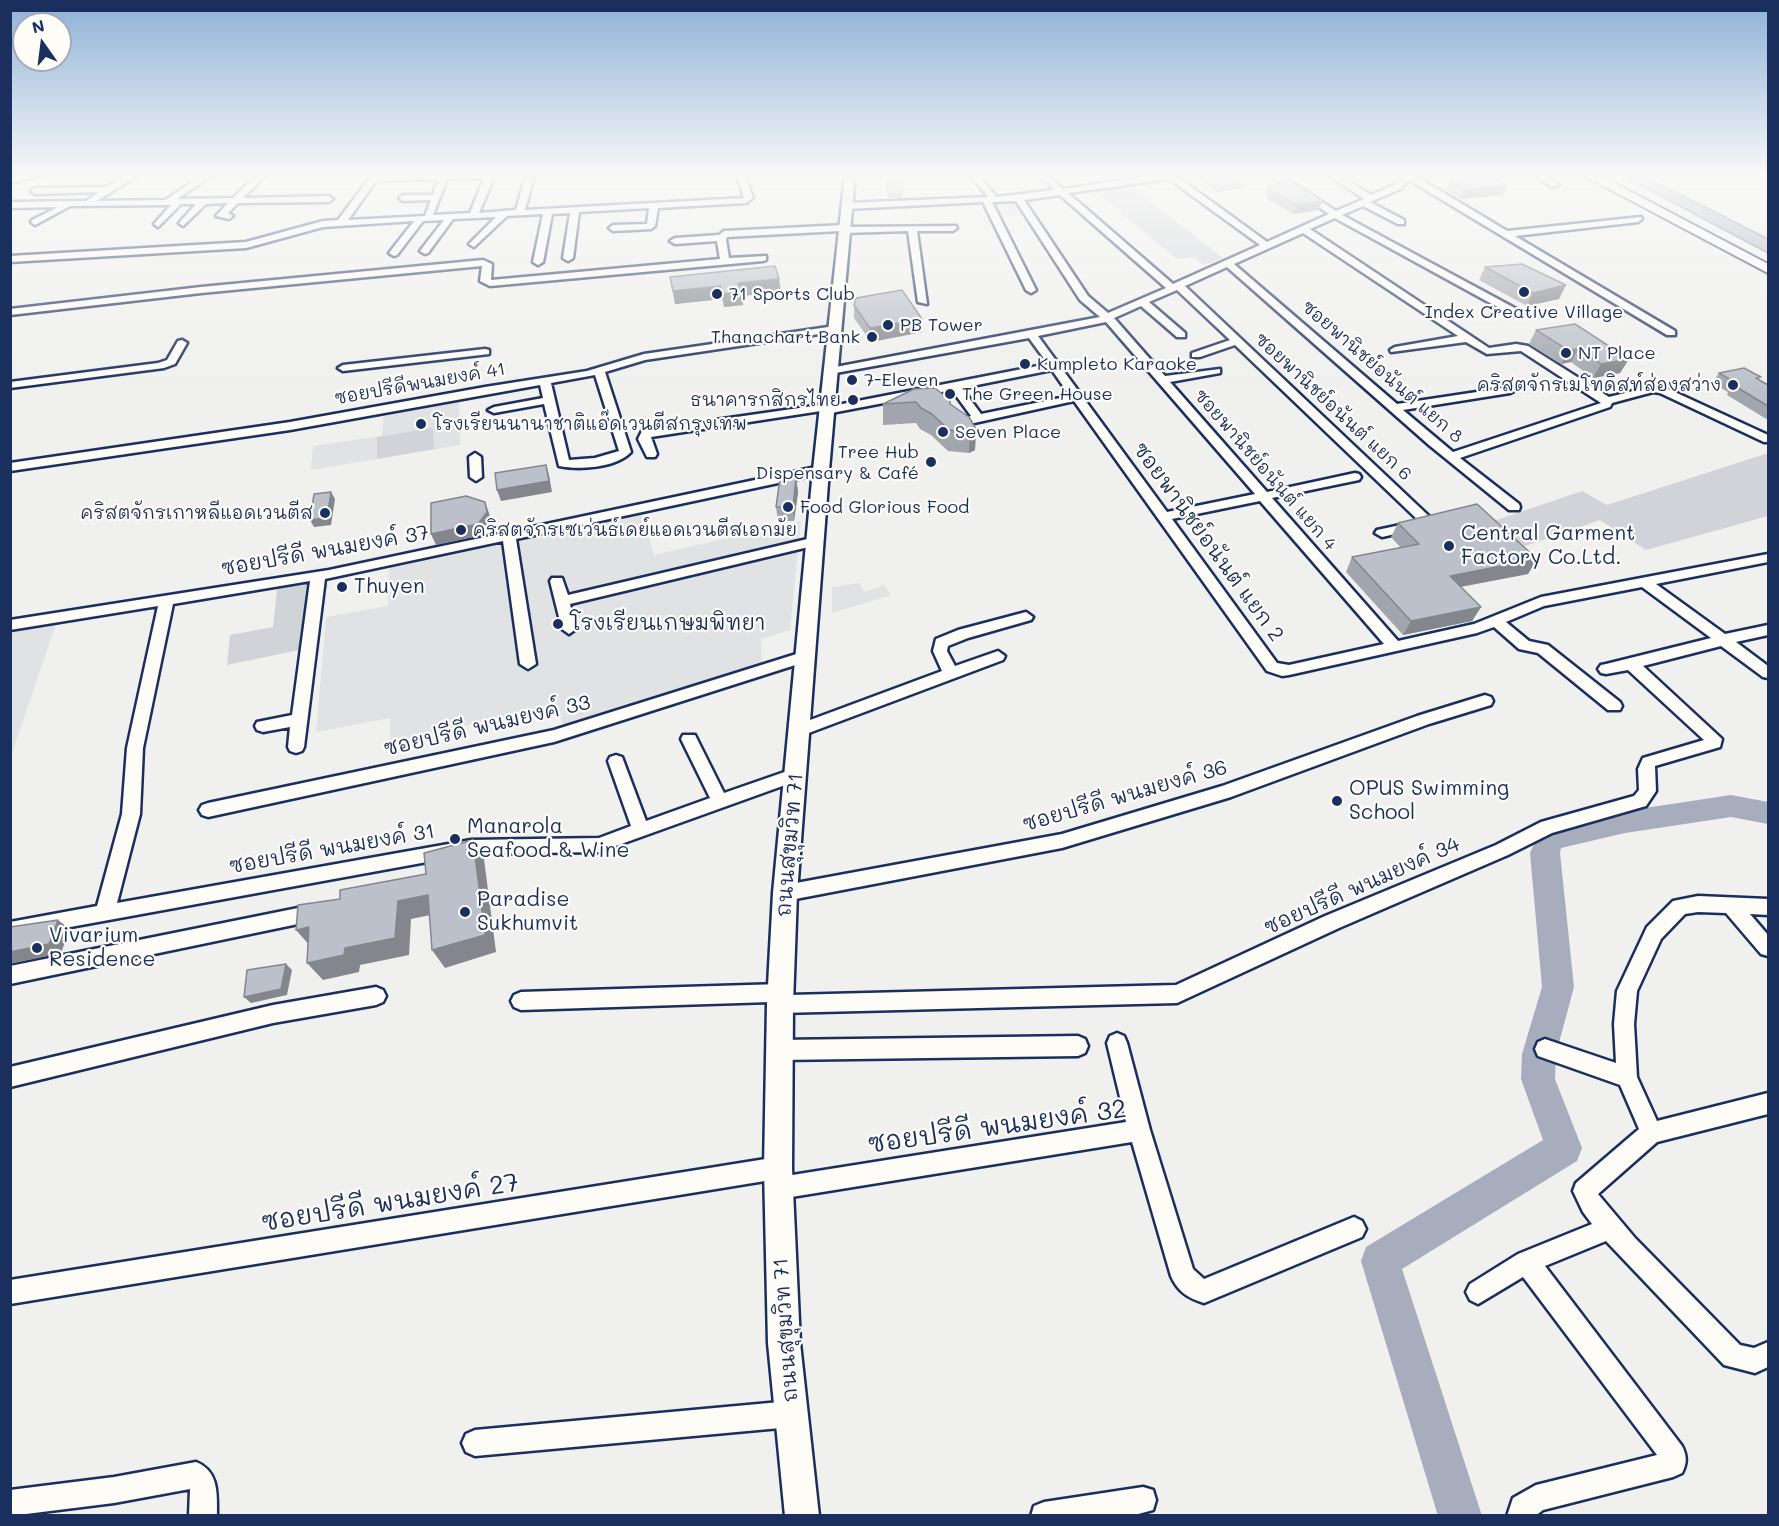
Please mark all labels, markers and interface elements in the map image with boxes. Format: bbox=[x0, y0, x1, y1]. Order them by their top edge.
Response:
north arrow bbox=[12, 12, 72, 72]
text: N bbox=[30, 14, 46, 38]
place label: 71 Sports Club bbox=[729, 283, 855, 305]
marker: Index Creative Village bbox=[1517, 285, 1531, 299]
marker: 71 Sports Club bbox=[710, 287, 724, 301]
street label: ซอยพานิชย์อนันต์ แยก 8 bbox=[1297, 296, 1467, 448]
place label: Index Creative Village bbox=[1425, 301, 1623, 323]
place label: PB Tower bbox=[900, 314, 983, 336]
marker: PB Tower bbox=[881, 318, 895, 332]
place label: Thanachart Bank bbox=[711, 326, 860, 348]
street label: ซอยพานิชย์อนันต์ แยก 6 bbox=[1250, 329, 1416, 485]
marker: Thanachart Bank bbox=[865, 330, 879, 344]
place label: NT Place bbox=[1578, 342, 1656, 364]
marker: NT Place bbox=[1559, 346, 1573, 360]
place label: Kumpleto Karaoke bbox=[1037, 353, 1197, 375]
marker: Kumpleto Karaoke bbox=[1018, 357, 1032, 371]
street label: ซอยปรีดีพนมยงค์ 41 bbox=[333, 358, 507, 410]
place label: 7-Eleven bbox=[864, 369, 938, 391]
marker: 7-Eleven bbox=[845, 373, 859, 387]
place label: คริสตจักรเมโทดิสท์ส่องสว่าง bbox=[1477, 374, 1721, 396]
marker: คริสตจักรเมโทดิสท์ส่องสว่าง bbox=[1726, 378, 1740, 392]
place label: The Green House bbox=[962, 383, 1113, 405]
street label: ซอยพานิชย์อนันต์ แยก 4 bbox=[1189, 385, 1341, 555]
marker: The Green House bbox=[943, 387, 957, 401]
place label: ธนาคารกสิกรไทย bbox=[690, 389, 841, 411]
marker: ธนาคารกสิกรไทย bbox=[846, 393, 860, 407]
place label: โรงเรียนนานาชาติแอ๊ดเวนตีสกรุงเทพ bbox=[433, 413, 747, 435]
marker: โรงเรียนนานาชาติแอ๊ดเวนตีสกรุงเทพ bbox=[414, 417, 428, 431]
place label: Seven Place bbox=[955, 421, 1061, 443]
marker: Seven Place bbox=[936, 425, 950, 439]
street label: ซอยพานิชย์อนันต์ แยก 2 bbox=[1127, 437, 1289, 647]
place label: Tree Hub Dispensary & Café bbox=[756, 441, 919, 484]
marker: Tree Hub Dispensary & Café bbox=[924, 455, 938, 469]
place label: Food Glorious Food bbox=[800, 496, 970, 518]
marker: Food Glorious Food bbox=[781, 500, 795, 514]
place label: คริสตจักรเกาหลีแอดเวนตีส bbox=[81, 502, 313, 524]
marker: คริสตจักรเกาหลีแอดเวนตีส bbox=[318, 506, 332, 520]
place label: คริสตจักรเซเว่นธ์เดย์แอดเวนตีสเอกมัย bbox=[473, 519, 797, 541]
street label: ซอยปรีดี พนมยงค์ 37 bbox=[219, 520, 431, 582]
place label: Central Garment Factory Co.Ltd. bbox=[1461, 521, 1635, 571]
marker: คริสตจักรเซเว่นธ์เดย์แอดเวนตีสเอกมัย bbox=[454, 523, 468, 537]
marker: Central Garment Factory Co.Ltd. bbox=[1442, 539, 1456, 553]
place label: Thuyen bbox=[354, 574, 425, 600]
marker: Thuyen bbox=[335, 580, 349, 594]
place label: โรงเรียนเกษมพิทยา bbox=[570, 611, 765, 637]
marker: โรงเรียนเกษมพิทยา bbox=[551, 617, 565, 631]
street label: ซอยปรีดี พนมยงค์ 33 bbox=[381, 690, 593, 762]
street label: ซอยปรีดี พนมยงค์ 36 bbox=[1020, 755, 1230, 837]
street label: ถนนสุขุมวิท 71 bbox=[771, 772, 809, 918]
place label: OPUS Swimming School bbox=[1349, 776, 1509, 826]
marker: OPUS Swimming School bbox=[1330, 794, 1344, 808]
place label: Manarola Seafood & Wine bbox=[467, 814, 629, 864]
street label: ซอยปรีดี พนมยงค์ 31 bbox=[227, 819, 437, 879]
marker: Manarola Seafood & Wine bbox=[448, 832, 462, 846]
street label: ซอยปรีดี พนมยงค์ 34 bbox=[1260, 832, 1464, 940]
place label: Paradise Sukhumvit bbox=[477, 887, 578, 937]
marker: Paradise Sukhumvit bbox=[458, 905, 472, 919]
place label: Vivarium Residence bbox=[49, 923, 155, 973]
marker: Vivarium Residence bbox=[30, 941, 44, 955]
street label: ซอยปรีดี พนมยงค์ 32 bbox=[866, 1093, 1128, 1161]
street label: ซอยปรีดี พนมยงค์ 27 bbox=[259, 1167, 521, 1239]
street label: ถนนสุขุมวิท 71 bbox=[768, 1257, 804, 1403]

